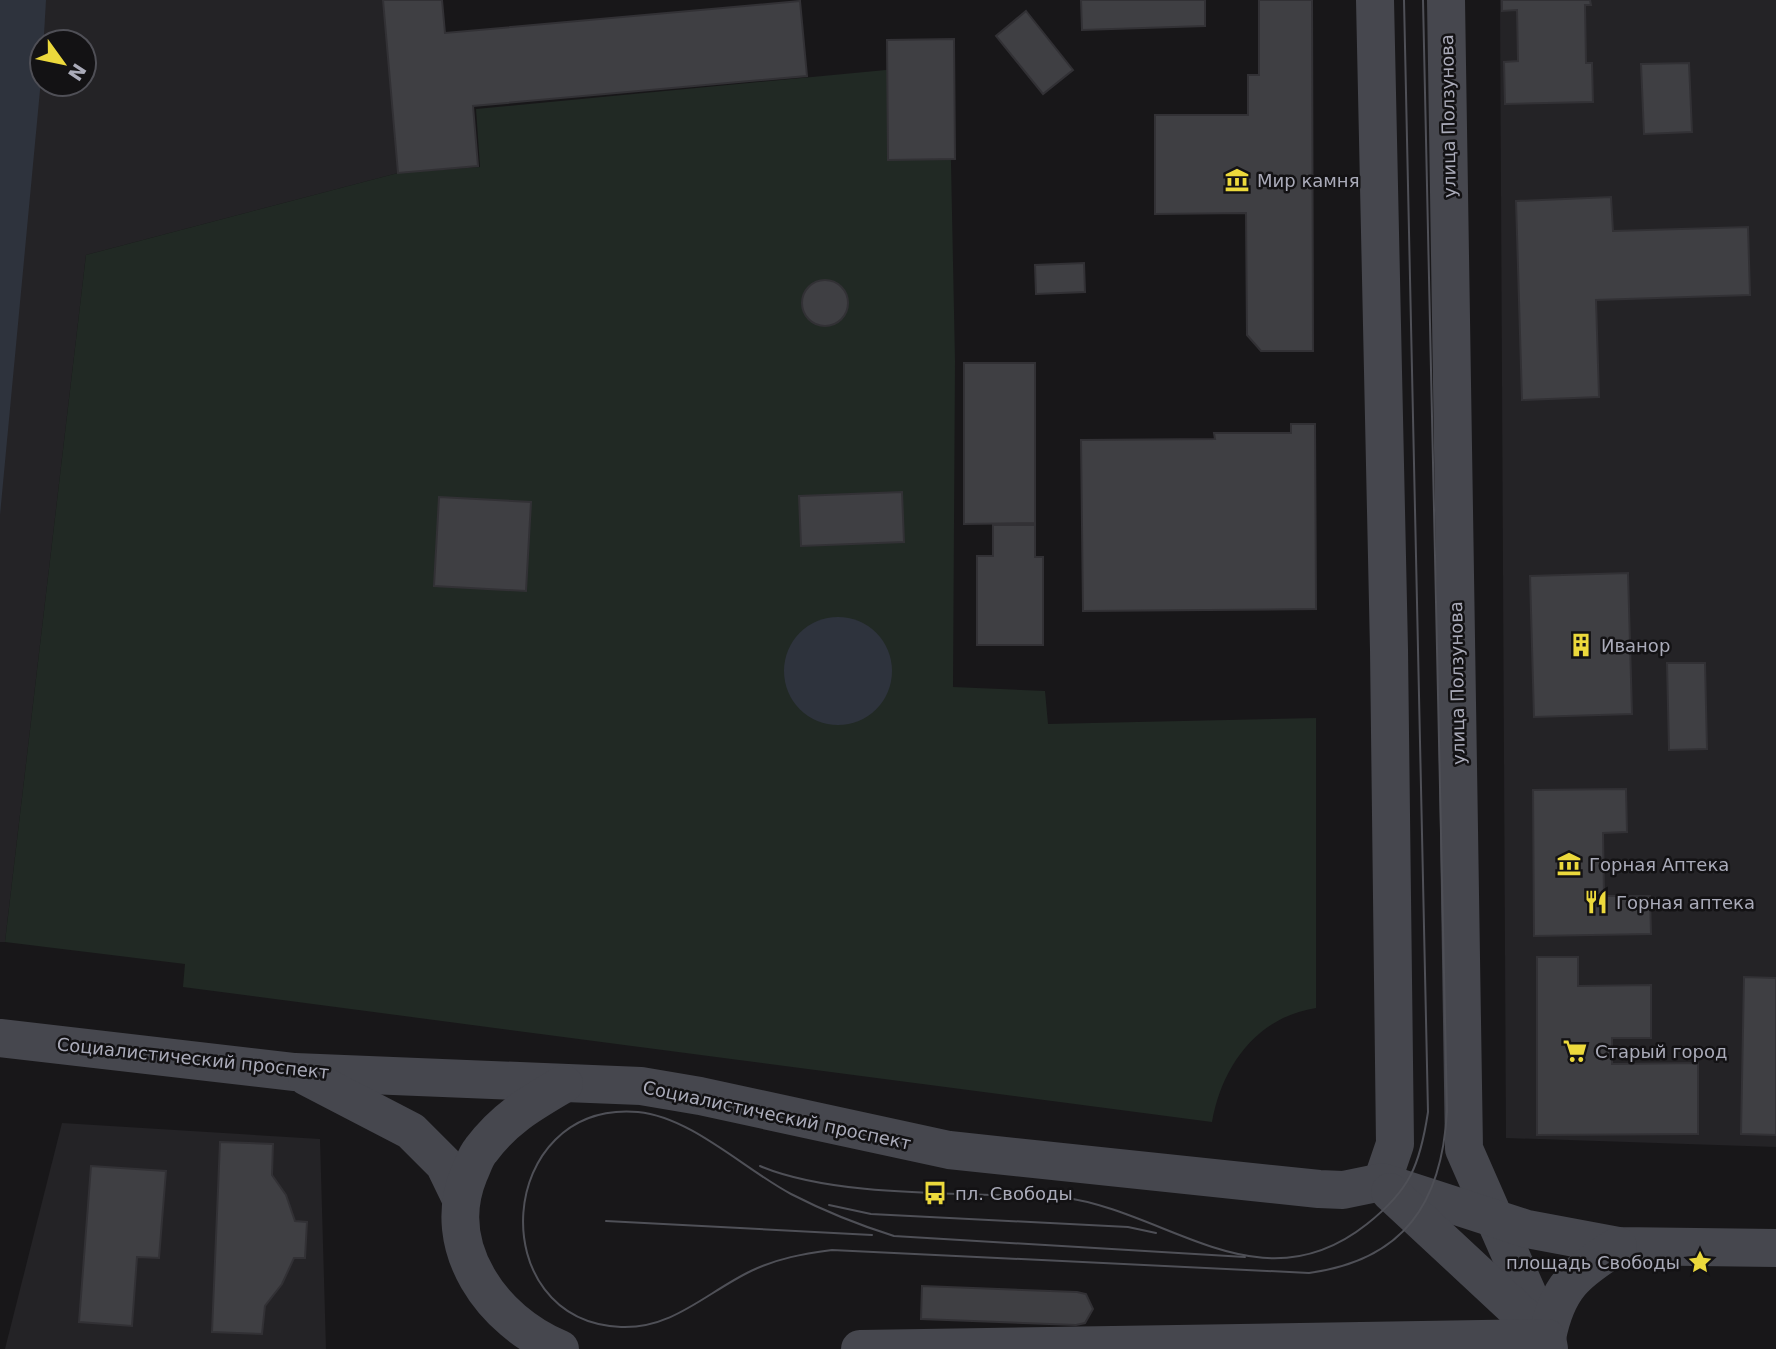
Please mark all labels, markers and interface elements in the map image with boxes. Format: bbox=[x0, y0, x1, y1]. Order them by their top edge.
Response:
north arrow bbox=[28, 28, 98, 98]
street label: улица Ползунова bbox=[1436, 34, 1460, 198]
text: N bbox=[64, 60, 91, 85]
museum icon: Мир камня bbox=[1223, 166, 1251, 194]
place label: Мир камня bbox=[1257, 170, 1359, 191]
street label: улица Ползунова bbox=[1445, 601, 1469, 765]
building icon: Иванор bbox=[1567, 631, 1595, 659]
place label: Иванор bbox=[1601, 635, 1670, 656]
museum icon: Горная Аптека bbox=[1555, 850, 1583, 878]
place label: Горная Аптека bbox=[1589, 854, 1729, 875]
restaurant icon: Горная аптека bbox=[1582, 888, 1610, 916]
place label: Горная аптека bbox=[1616, 892, 1755, 913]
street label: Социалистический проспект bbox=[56, 1033, 330, 1083]
supermarket icon: Старый город bbox=[1561, 1037, 1589, 1065]
place label: Старый город bbox=[1595, 1041, 1728, 1062]
street label: Социалистический проспект bbox=[641, 1076, 913, 1154]
bus stop icon: пл. Свободы bbox=[921, 1179, 949, 1207]
place label: пл. Свободы bbox=[955, 1183, 1073, 1204]
place icon: площадь Свободы bbox=[1686, 1248, 1714, 1276]
place label: площадь Свободы bbox=[1506, 1252, 1680, 1273]

